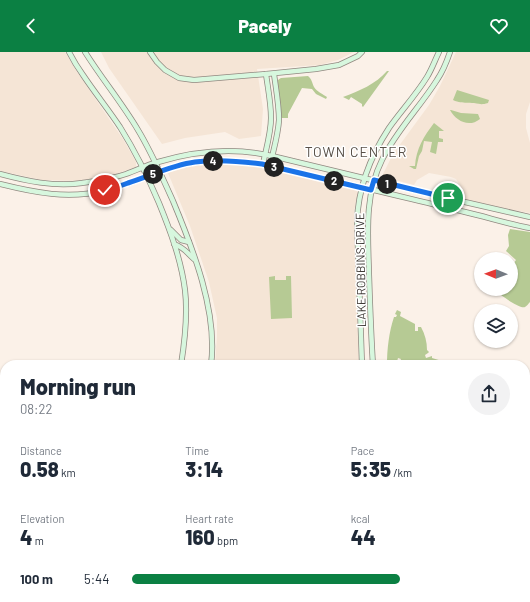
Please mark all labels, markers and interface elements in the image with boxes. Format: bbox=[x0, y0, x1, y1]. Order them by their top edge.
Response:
icon: back bbox=[20, 15, 42, 37]
text: Pacely bbox=[238, 15, 292, 37]
icon: heart bbox=[488, 15, 510, 37]
district label: TOWN CENTER bbox=[305, 143, 407, 160]
pin: 4 bbox=[203, 151, 223, 171]
text: 4 bbox=[210, 154, 216, 167]
pin: 3 bbox=[264, 157, 284, 177]
text: 3 bbox=[271, 160, 277, 173]
pin: 5 bbox=[143, 164, 163, 184]
text: 5 bbox=[150, 167, 156, 180]
pin: 2 bbox=[324, 171, 344, 191]
pin bbox=[88, 173, 122, 207]
text: 2 bbox=[331, 174, 337, 187]
pin: 1 bbox=[377, 174, 397, 194]
text: 1 bbox=[385, 177, 389, 190]
icon: check bbox=[94, 179, 116, 201]
pin bbox=[431, 181, 465, 215]
icon: arrive bbox=[437, 187, 459, 209]
street label: LAKE ROBBINS DRIVE bbox=[352, 213, 368, 327]
north arrow bbox=[474, 252, 518, 296]
map controls bbox=[474, 252, 518, 348]
button: layers bbox=[474, 304, 518, 348]
text: Morning run bbox=[20, 373, 136, 399]
button: share bbox=[468, 373, 510, 415]
text: 08:22 bbox=[20, 401, 52, 417]
text: Distance bbox=[20, 444, 62, 457]
text: Time bbox=[185, 444, 209, 457]
text: Pace bbox=[351, 444, 374, 457]
text: 0.58 bbox=[20, 457, 59, 481]
text: 3:14 bbox=[185, 457, 223, 481]
text: 5:35 bbox=[351, 457, 391, 481]
text: km bbox=[59, 466, 76, 479]
text: /km bbox=[391, 466, 412, 479]
text: Elevation bbox=[20, 512, 64, 525]
text: Heart rate bbox=[185, 512, 234, 525]
text: kcal bbox=[351, 512, 370, 525]
text: 4 bbox=[20, 525, 32, 549]
text: 160 bbox=[185, 525, 215, 549]
text: 44 bbox=[351, 525, 376, 549]
text: m bbox=[32, 534, 44, 547]
text: bpm bbox=[215, 534, 238, 547]
text: 100 m bbox=[20, 571, 53, 587]
text: 5:44 bbox=[84, 571, 109, 587]

